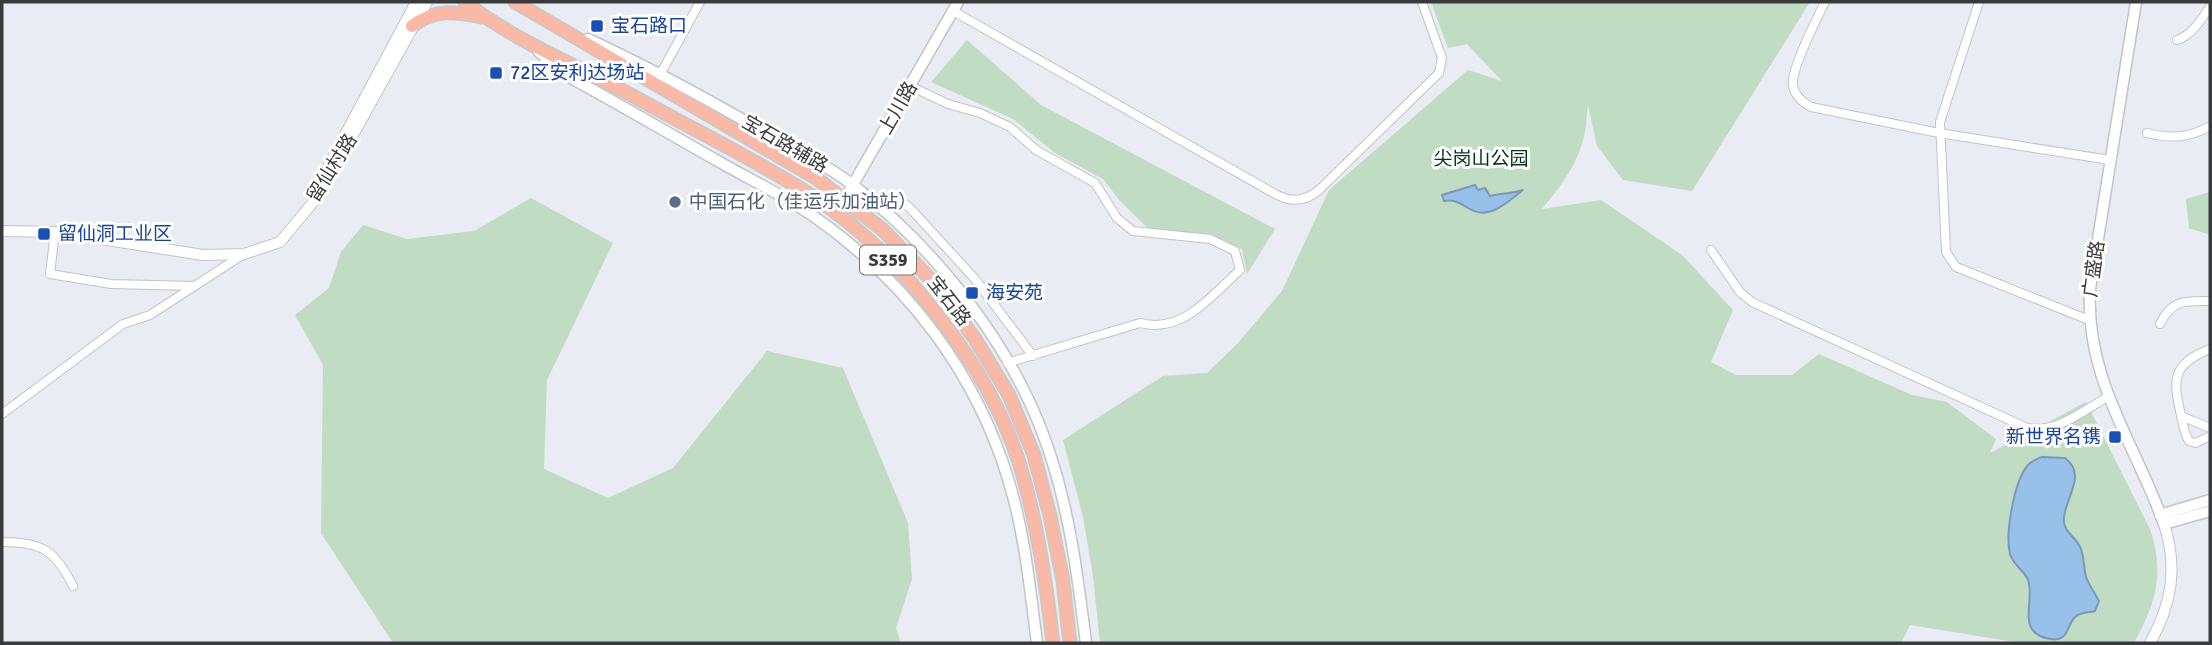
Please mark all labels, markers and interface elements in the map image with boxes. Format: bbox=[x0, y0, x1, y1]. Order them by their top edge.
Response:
place label: 宝石路口 bbox=[611, 14, 687, 38]
marker: 宝石路口 bbox=[589, 18, 605, 34]
place label: 72区安利达场站 bbox=[510, 61, 645, 85]
marker: 72区安利达场站 bbox=[488, 65, 504, 81]
street label: 上川路 bbox=[873, 77, 923, 139]
street label: 宝石路辅路 bbox=[738, 110, 832, 178]
street label: 留仙村路 bbox=[302, 129, 362, 207]
park label: 尖岗山公园 bbox=[1433, 147, 1529, 171]
place label: 中国石化（佳运乐加油站） bbox=[689, 190, 917, 214]
marker: 中国石化（佳运乐加油站） bbox=[667, 194, 683, 210]
place label: 留仙洞工业区 bbox=[58, 222, 172, 246]
marker: 留仙洞工业区 bbox=[36, 226, 52, 242]
street label: 广盛路 bbox=[2078, 239, 2110, 299]
road number: S359 bbox=[860, 246, 916, 274]
street label: 宝石路 bbox=[922, 271, 976, 331]
place label: 海安苑 bbox=[986, 281, 1043, 305]
marker: 海安苑 bbox=[964, 285, 980, 301]
place label: 新世界名镌 bbox=[2006, 425, 2101, 449]
marker: 新世界名镌 bbox=[2107, 429, 2123, 445]

